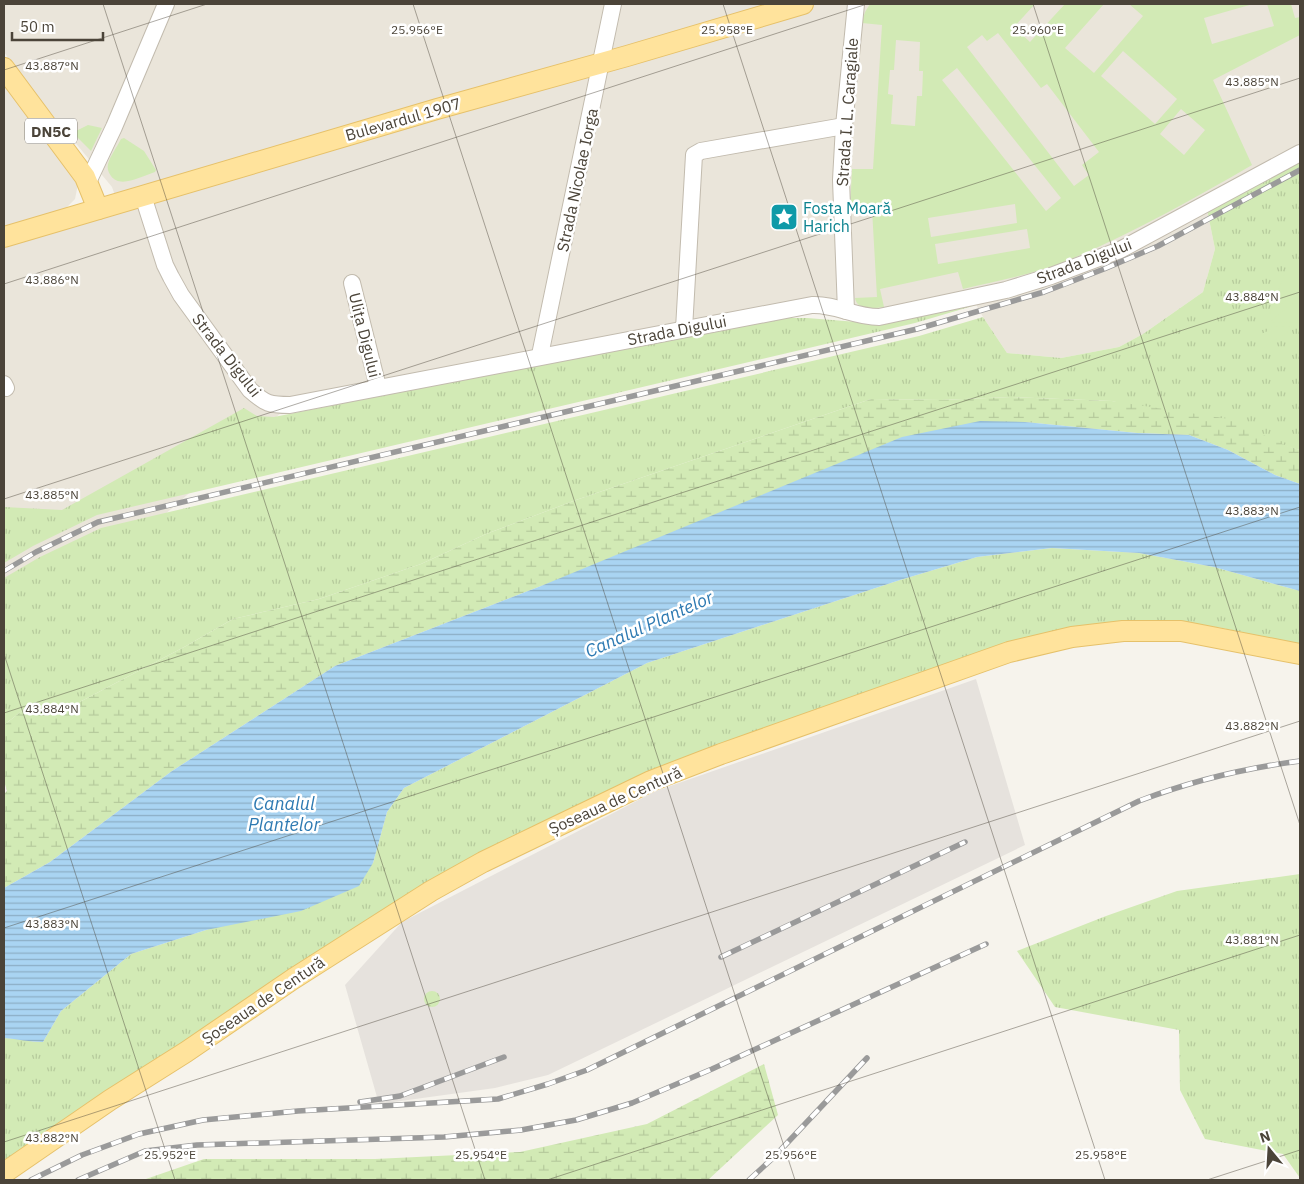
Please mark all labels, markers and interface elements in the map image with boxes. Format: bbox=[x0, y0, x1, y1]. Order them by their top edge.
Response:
scale bar bbox=[12, 10, 104, 42]
text: 50 m bbox=[20, 17, 55, 36]
text: 25.956°E bbox=[391, 22, 443, 37]
text: 25.958°E bbox=[701, 22, 753, 37]
text: 25.960°E bbox=[1012, 22, 1064, 37]
street label: Strada I. L. Caragiale bbox=[832, 37, 862, 187]
text: 43.887°N bbox=[25, 58, 79, 73]
text: 43.885°N bbox=[1225, 74, 1279, 89]
street label: Bulevardul 1907 bbox=[343, 93, 463, 145]
street label: Strada Nicolae Iorga bbox=[552, 106, 602, 254]
road number: DN5C bbox=[25, 118, 77, 144]
place label: Fosta Moară Harich bbox=[803, 198, 891, 236]
place icon: Fosta Moară Harich bbox=[769, 202, 799, 232]
street label: Strada Digului bbox=[1033, 234, 1135, 288]
text: 43.886°N bbox=[25, 272, 79, 287]
text: 43.884°N bbox=[1225, 289, 1279, 304]
street label: Ulița Digului bbox=[344, 290, 385, 380]
street label: Strada Digului bbox=[188, 309, 266, 401]
street label: Strada Digului bbox=[626, 311, 728, 349]
text: 43.885°N bbox=[25, 487, 79, 502]
text: 43.883°N bbox=[1225, 503, 1279, 518]
water label: Canalul Plantelor bbox=[581, 585, 717, 663]
text: 43.884°N bbox=[25, 701, 79, 716]
text: 43.882°N bbox=[1225, 718, 1279, 733]
street label: Șoseaua de Centură bbox=[545, 762, 685, 838]
water label: Canalul Plantelor bbox=[248, 792, 320, 836]
text: 43.883°N bbox=[25, 916, 79, 931]
text: 43.881°N bbox=[1225, 932, 1279, 947]
street label: Șoseaua de Centură bbox=[198, 951, 328, 1048]
north arrow bbox=[1244, 1124, 1294, 1174]
text: N bbox=[1257, 1127, 1273, 1147]
text: 43.882°N bbox=[25, 1130, 79, 1145]
text: 25.952°E bbox=[144, 1147, 196, 1162]
text: 25.954°E bbox=[455, 1147, 507, 1162]
text: 25.956°E bbox=[765, 1147, 817, 1162]
text: 25.958°E bbox=[1075, 1147, 1127, 1162]

